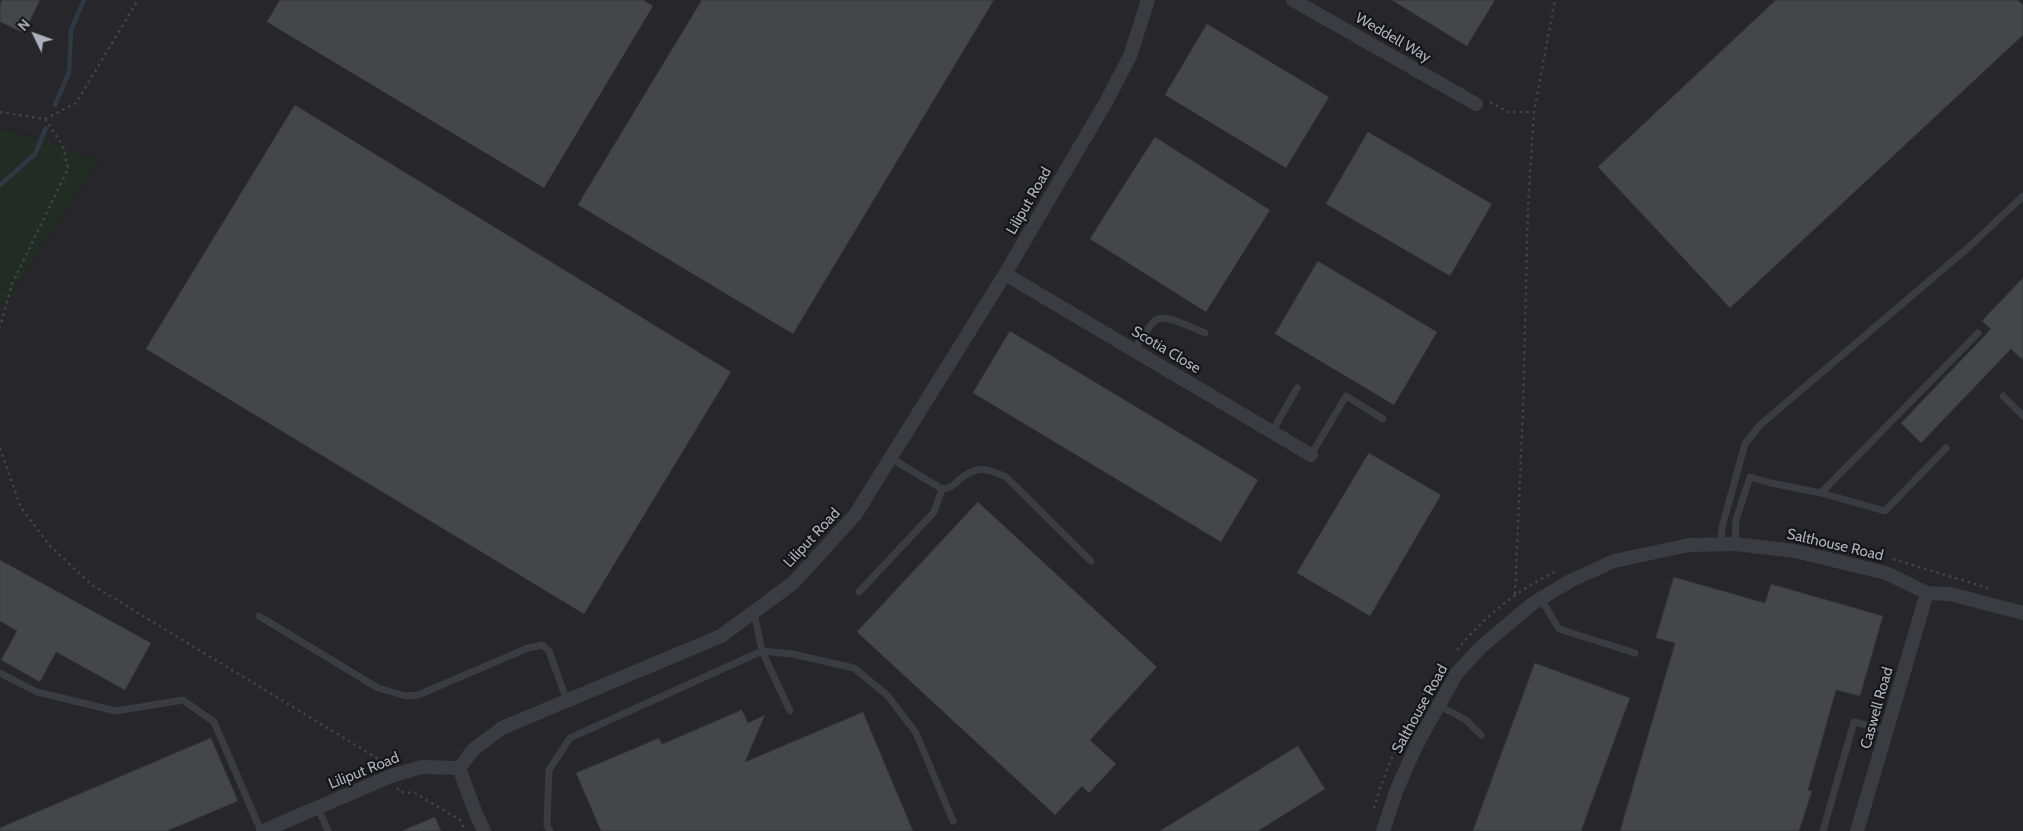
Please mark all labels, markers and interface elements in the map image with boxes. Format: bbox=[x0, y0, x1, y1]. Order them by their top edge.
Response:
street label: Weddell Way bbox=[1352, 9, 1434, 67]
north arrow bbox=[10, 10, 60, 60]
text: N bbox=[14, 15, 34, 35]
street label: Liliput Road bbox=[1003, 164, 1055, 238]
street label: Scotia Close bbox=[1128, 322, 1204, 378]
street label: Liliput Road bbox=[780, 505, 844, 571]
street label: Salthouse Road bbox=[1785, 525, 1885, 565]
street label: Salthouse Road bbox=[1388, 662, 1452, 756]
street label: Caswell Road bbox=[1857, 665, 1897, 751]
street label: Liliput Road bbox=[326, 749, 402, 793]

